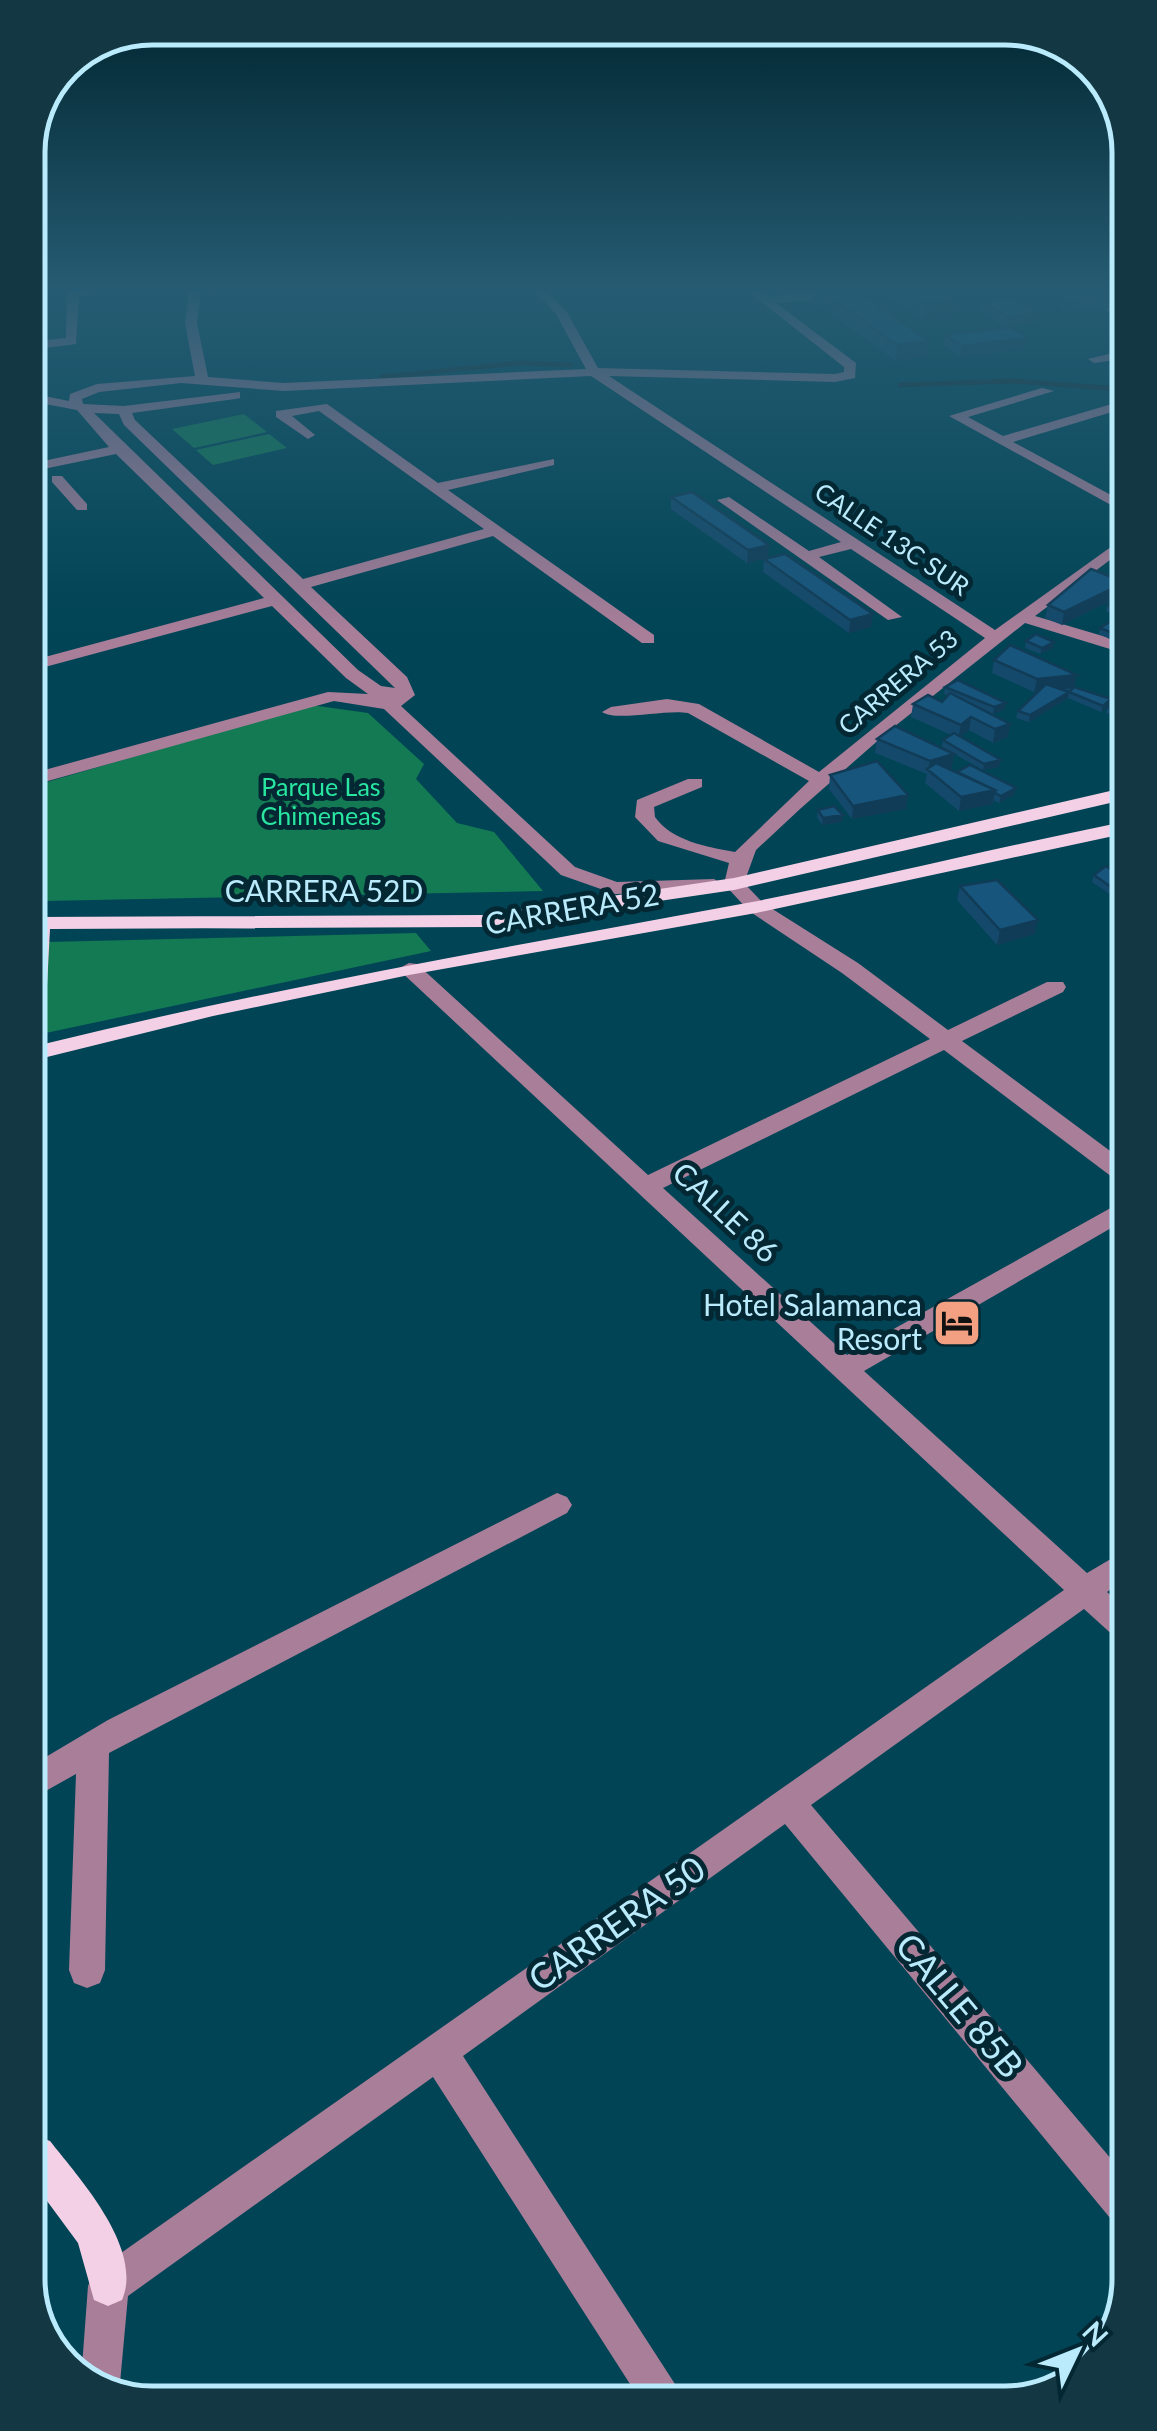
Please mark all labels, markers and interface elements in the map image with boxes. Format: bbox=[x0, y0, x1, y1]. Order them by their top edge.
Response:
street label: CALLE 13C SUR bbox=[810, 475, 976, 601]
street label: CARRERA 53 bbox=[832, 623, 963, 740]
park label: Parque Las Chimeneas bbox=[261, 771, 381, 830]
street label: CARRERA 52D bbox=[225, 872, 423, 908]
street label: CARRERA 52 bbox=[482, 875, 661, 941]
street label: CALLE 86 bbox=[666, 1154, 787, 1269]
place label: Hotel Salamanca Resort bbox=[703, 1286, 922, 1356]
hotel icon: Hotel Salamanca Resort bbox=[931, 1297, 983, 1349]
street label: CARRERA 50 bbox=[520, 1846, 712, 1998]
street label: CALLE 85B bbox=[888, 1924, 1033, 2085]
north arrow bbox=[1027, 2301, 1127, 2401]
text: N bbox=[1076, 2314, 1116, 2353]

